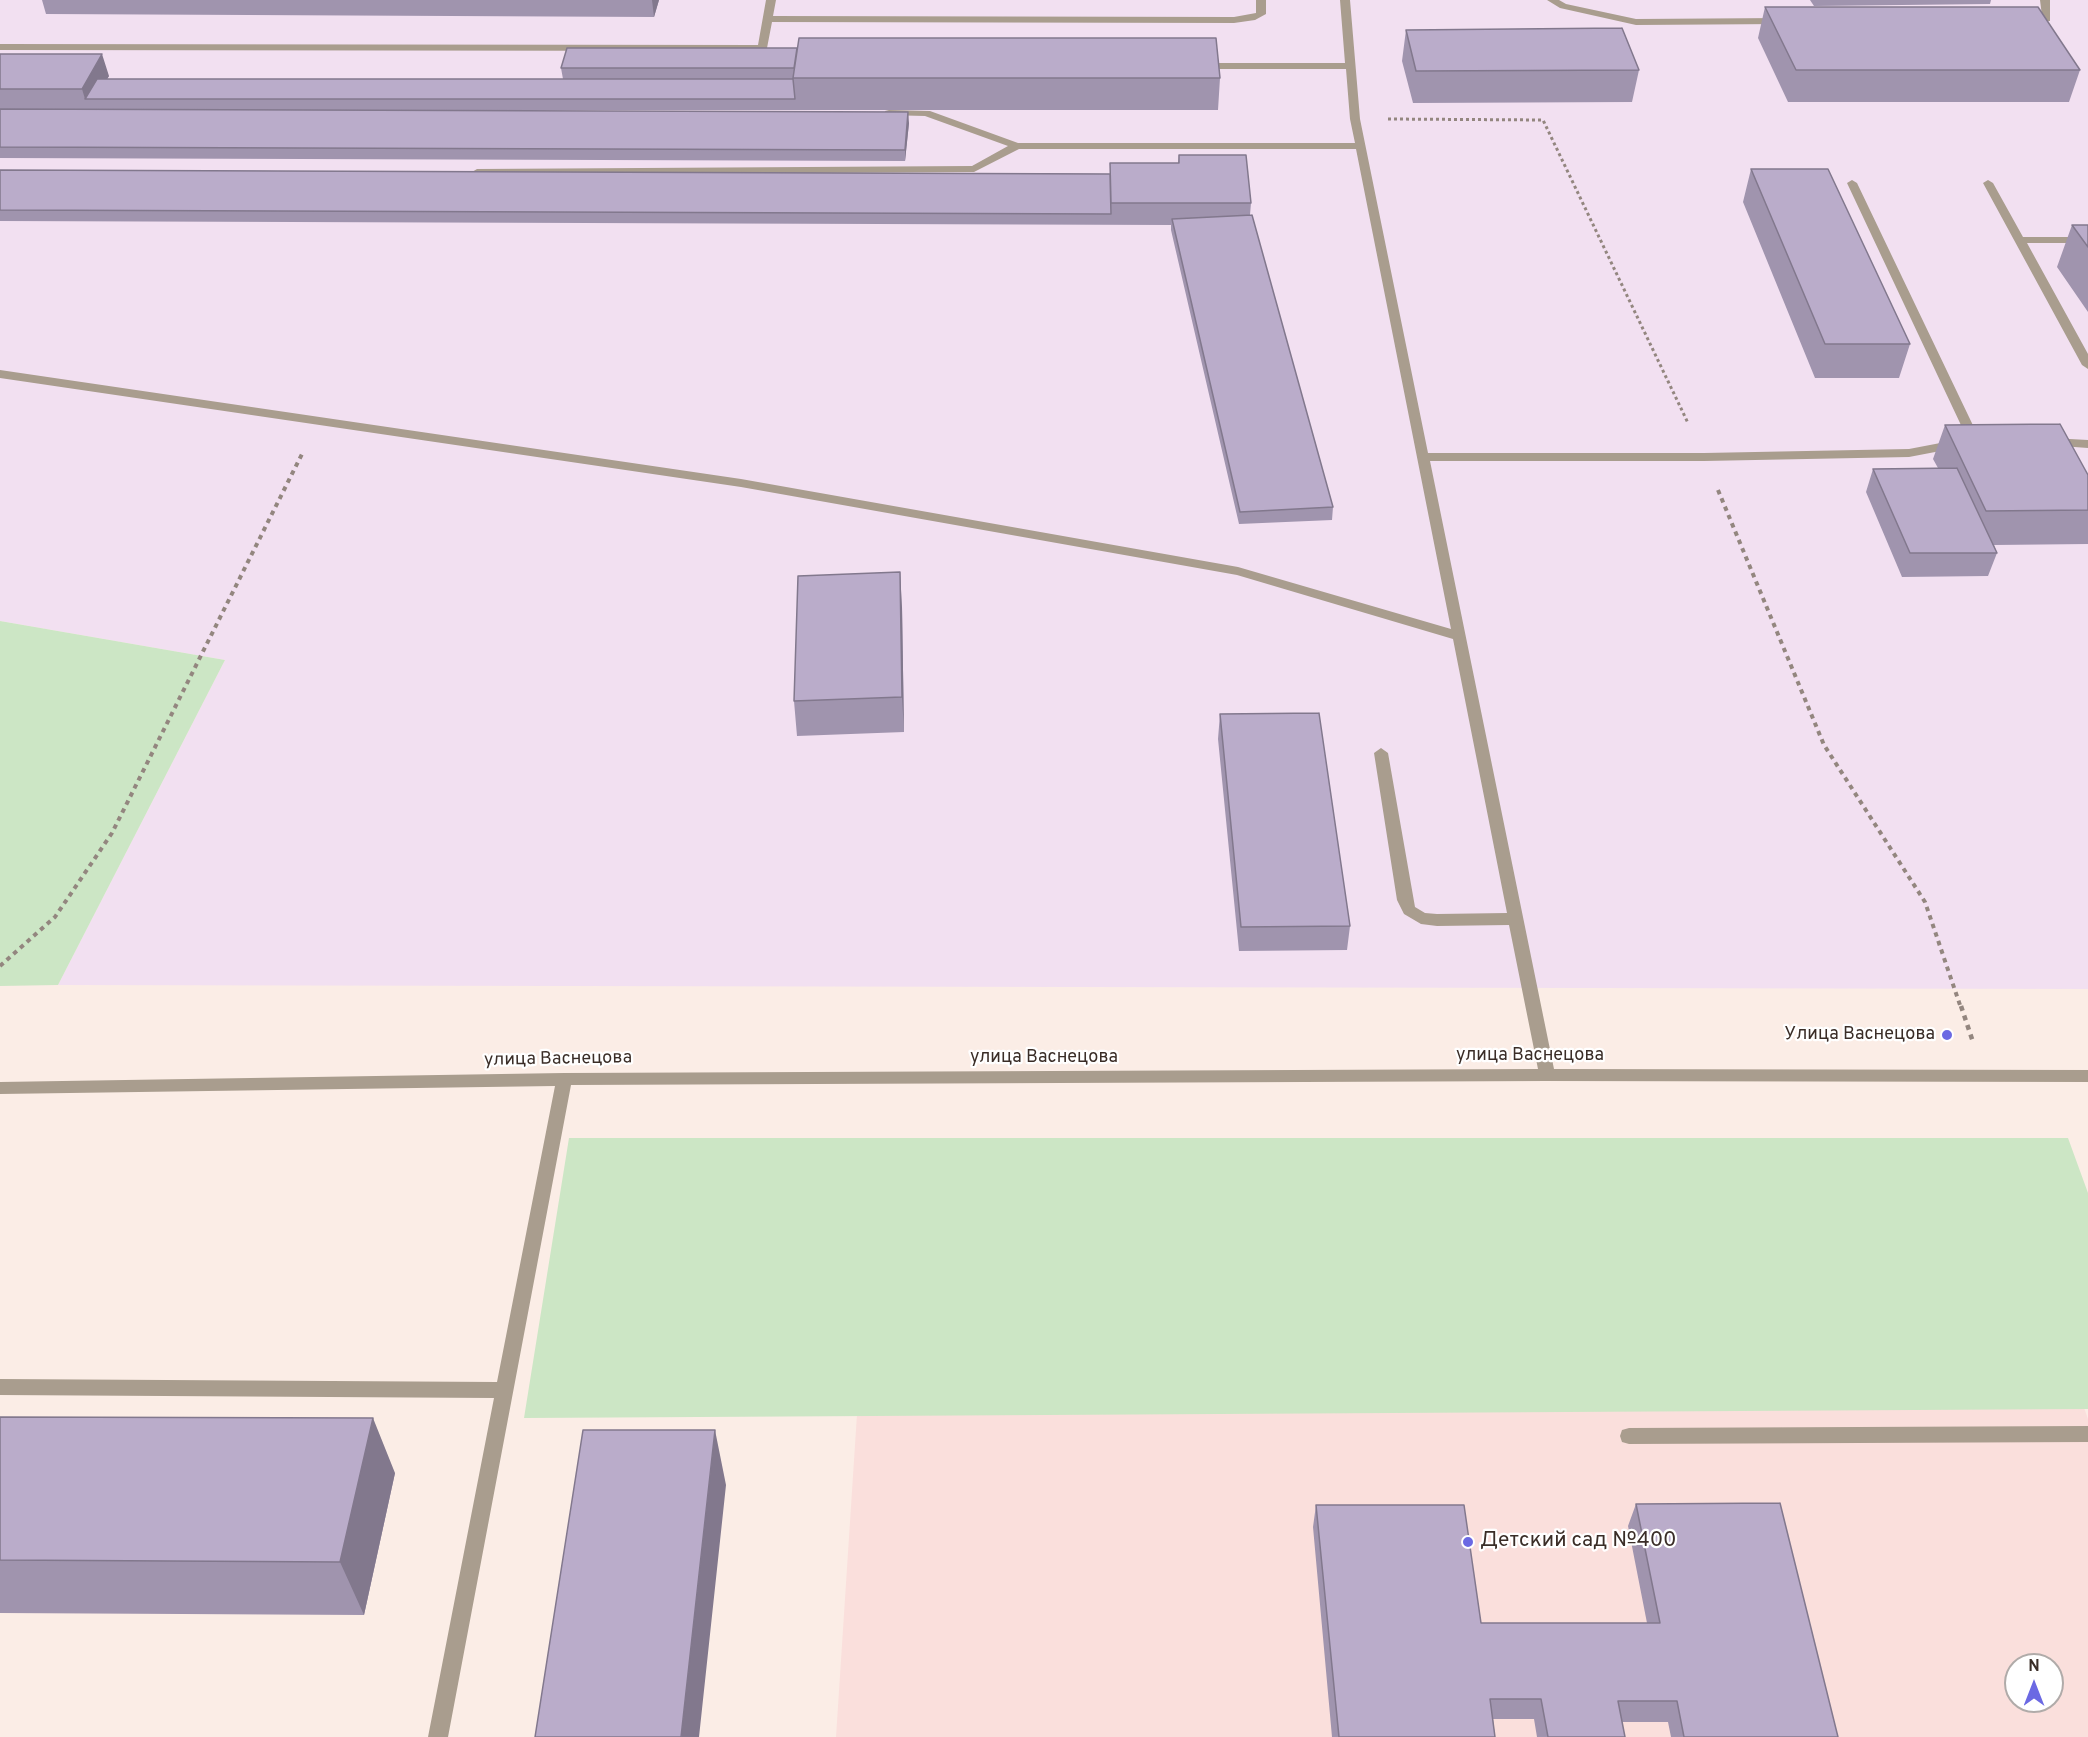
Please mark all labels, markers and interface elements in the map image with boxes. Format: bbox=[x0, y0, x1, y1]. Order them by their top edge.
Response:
place label: Улица Васнецова bbox=[1784, 1024, 1935, 1046]
marker: Улица Васнецова bbox=[1940, 1028, 1954, 1042]
street label: улица Васнецова bbox=[1456, 1045, 1604, 1067]
street label: улица Васнецова bbox=[970, 1047, 1118, 1069]
street label: улица Васнецова bbox=[484, 1048, 632, 1072]
place label: Детский сад №400 bbox=[1480, 1529, 1676, 1555]
marker: Детский сад №400 bbox=[1461, 1535, 1475, 1549]
north arrow bbox=[2004, 1653, 2064, 1713]
text: N bbox=[2028, 1657, 2040, 1677]

